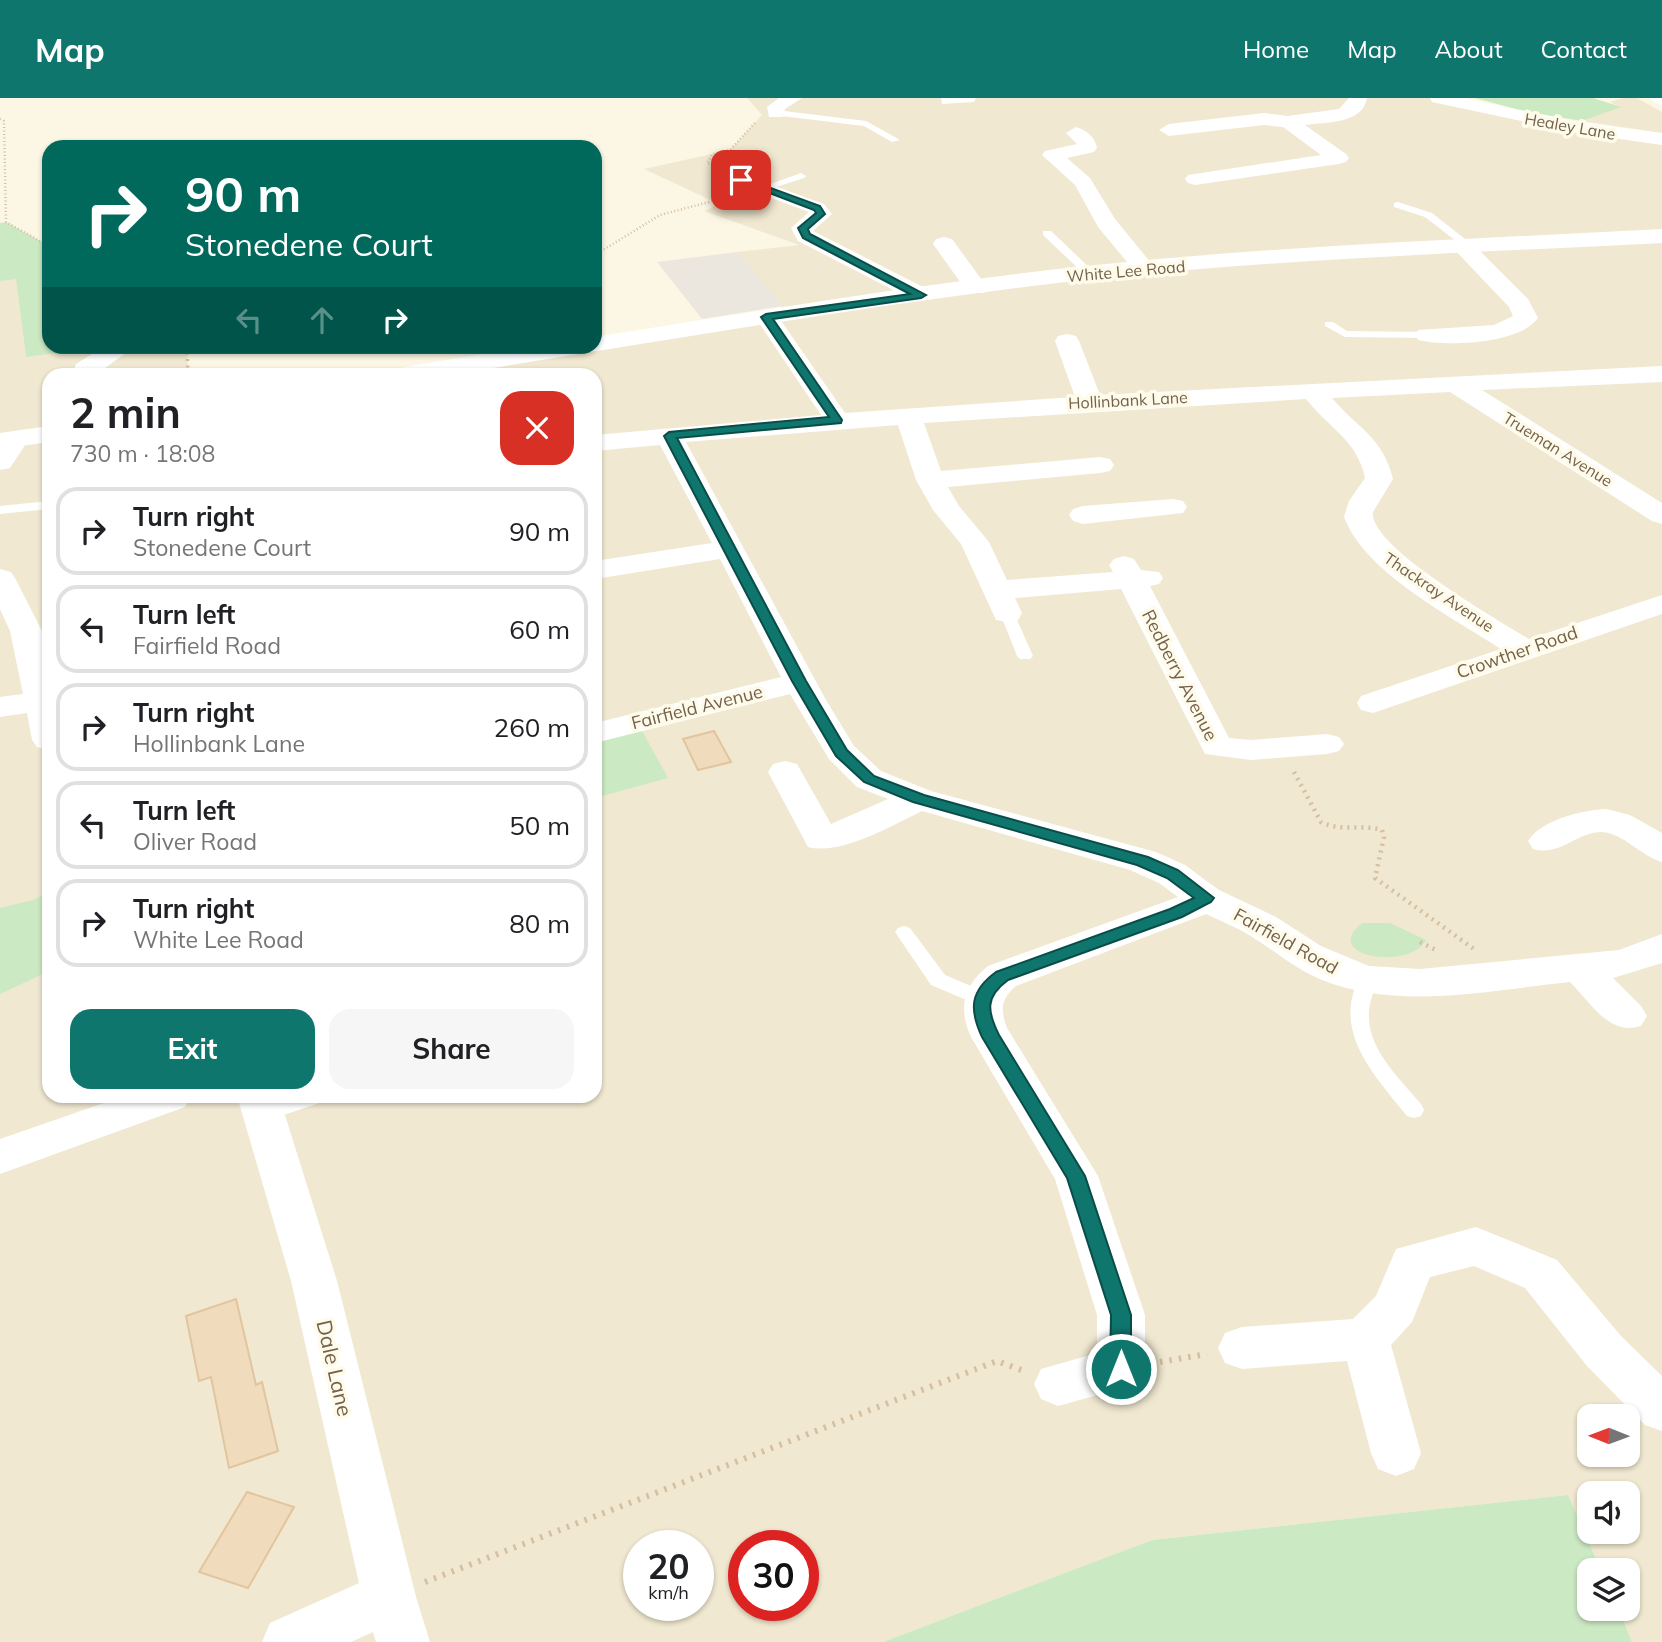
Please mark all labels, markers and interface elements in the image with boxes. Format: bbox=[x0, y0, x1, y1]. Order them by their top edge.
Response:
text: Map bbox=[35, 29, 105, 70]
text: Home bbox=[1243, 34, 1309, 64]
text: Map bbox=[1347, 34, 1397, 64]
text: About bbox=[1435, 34, 1503, 64]
text: Contact bbox=[1541, 34, 1627, 64]
street label: Healey Lane bbox=[1523, 108, 1617, 144]
pin bbox=[711, 150, 771, 210]
icon: arrive bbox=[722, 161, 760, 199]
text: 90 m bbox=[185, 163, 301, 224]
icon: right bbox=[70, 168, 161, 259]
text: Stonedene Court bbox=[185, 224, 433, 264]
street label: White Lee Road bbox=[1066, 256, 1186, 286]
icon: left bbox=[230, 301, 268, 339]
icon: ahead bbox=[303, 301, 341, 339]
icon: right bbox=[376, 301, 414, 339]
text: 2 min bbox=[70, 386, 181, 439]
street label: Hollinbank Lane bbox=[1068, 387, 1188, 413]
button: close bbox=[500, 391, 574, 465]
street label: Trueman Avenue bbox=[1500, 407, 1616, 491]
text: 730 m · 18:08 bbox=[70, 439, 215, 468]
text: Turn right bbox=[133, 500, 254, 533]
icon: right bbox=[74, 512, 112, 550]
text: 90 m bbox=[509, 515, 570, 548]
text: Stonedene Court bbox=[133, 533, 311, 562]
street label: Thackray Avenue bbox=[1380, 548, 1498, 636]
text: Turn left bbox=[133, 598, 235, 631]
street label: Redberry Avenue bbox=[1137, 606, 1223, 744]
icon: left bbox=[74, 610, 112, 648]
text: 60 m bbox=[509, 613, 570, 646]
street label: Crowther Road bbox=[1453, 621, 1581, 683]
text: Fairfield Road bbox=[133, 631, 281, 660]
street label: Fairfield Avenue bbox=[629, 680, 765, 734]
text: Turn right bbox=[133, 696, 254, 729]
icon: right bbox=[74, 708, 112, 746]
text: 260 m bbox=[494, 711, 570, 744]
text: Hollinbank Lane bbox=[133, 729, 305, 758]
text: Turn left bbox=[133, 794, 235, 827]
icon: left bbox=[74, 806, 112, 844]
text: 50 m bbox=[509, 809, 570, 842]
text: Oliver Road bbox=[133, 827, 257, 856]
text: Turn right bbox=[133, 892, 254, 925]
street label: Fairfield Road bbox=[1230, 903, 1342, 979]
icon: right bbox=[74, 904, 112, 942]
text: 80 m bbox=[509, 907, 570, 940]
text: White Lee Road bbox=[133, 925, 304, 954]
button: Exit bbox=[70, 1009, 315, 1089]
button: Share bbox=[329, 1009, 574, 1089]
street label: Dale Lane bbox=[311, 1317, 359, 1419]
position arrow bbox=[1084, 1332, 1158, 1406]
north arrow bbox=[1577, 1404, 1640, 1466]
map controls bbox=[1577, 1404, 1640, 1621]
button: sound bbox=[1577, 1481, 1640, 1544]
speed limit sign: 30 bbox=[728, 1530, 819, 1621]
text: 20 bbox=[647, 1544, 690, 1588]
button: layers bbox=[1577, 1558, 1640, 1621]
text: km/h bbox=[648, 1581, 689, 1604]

